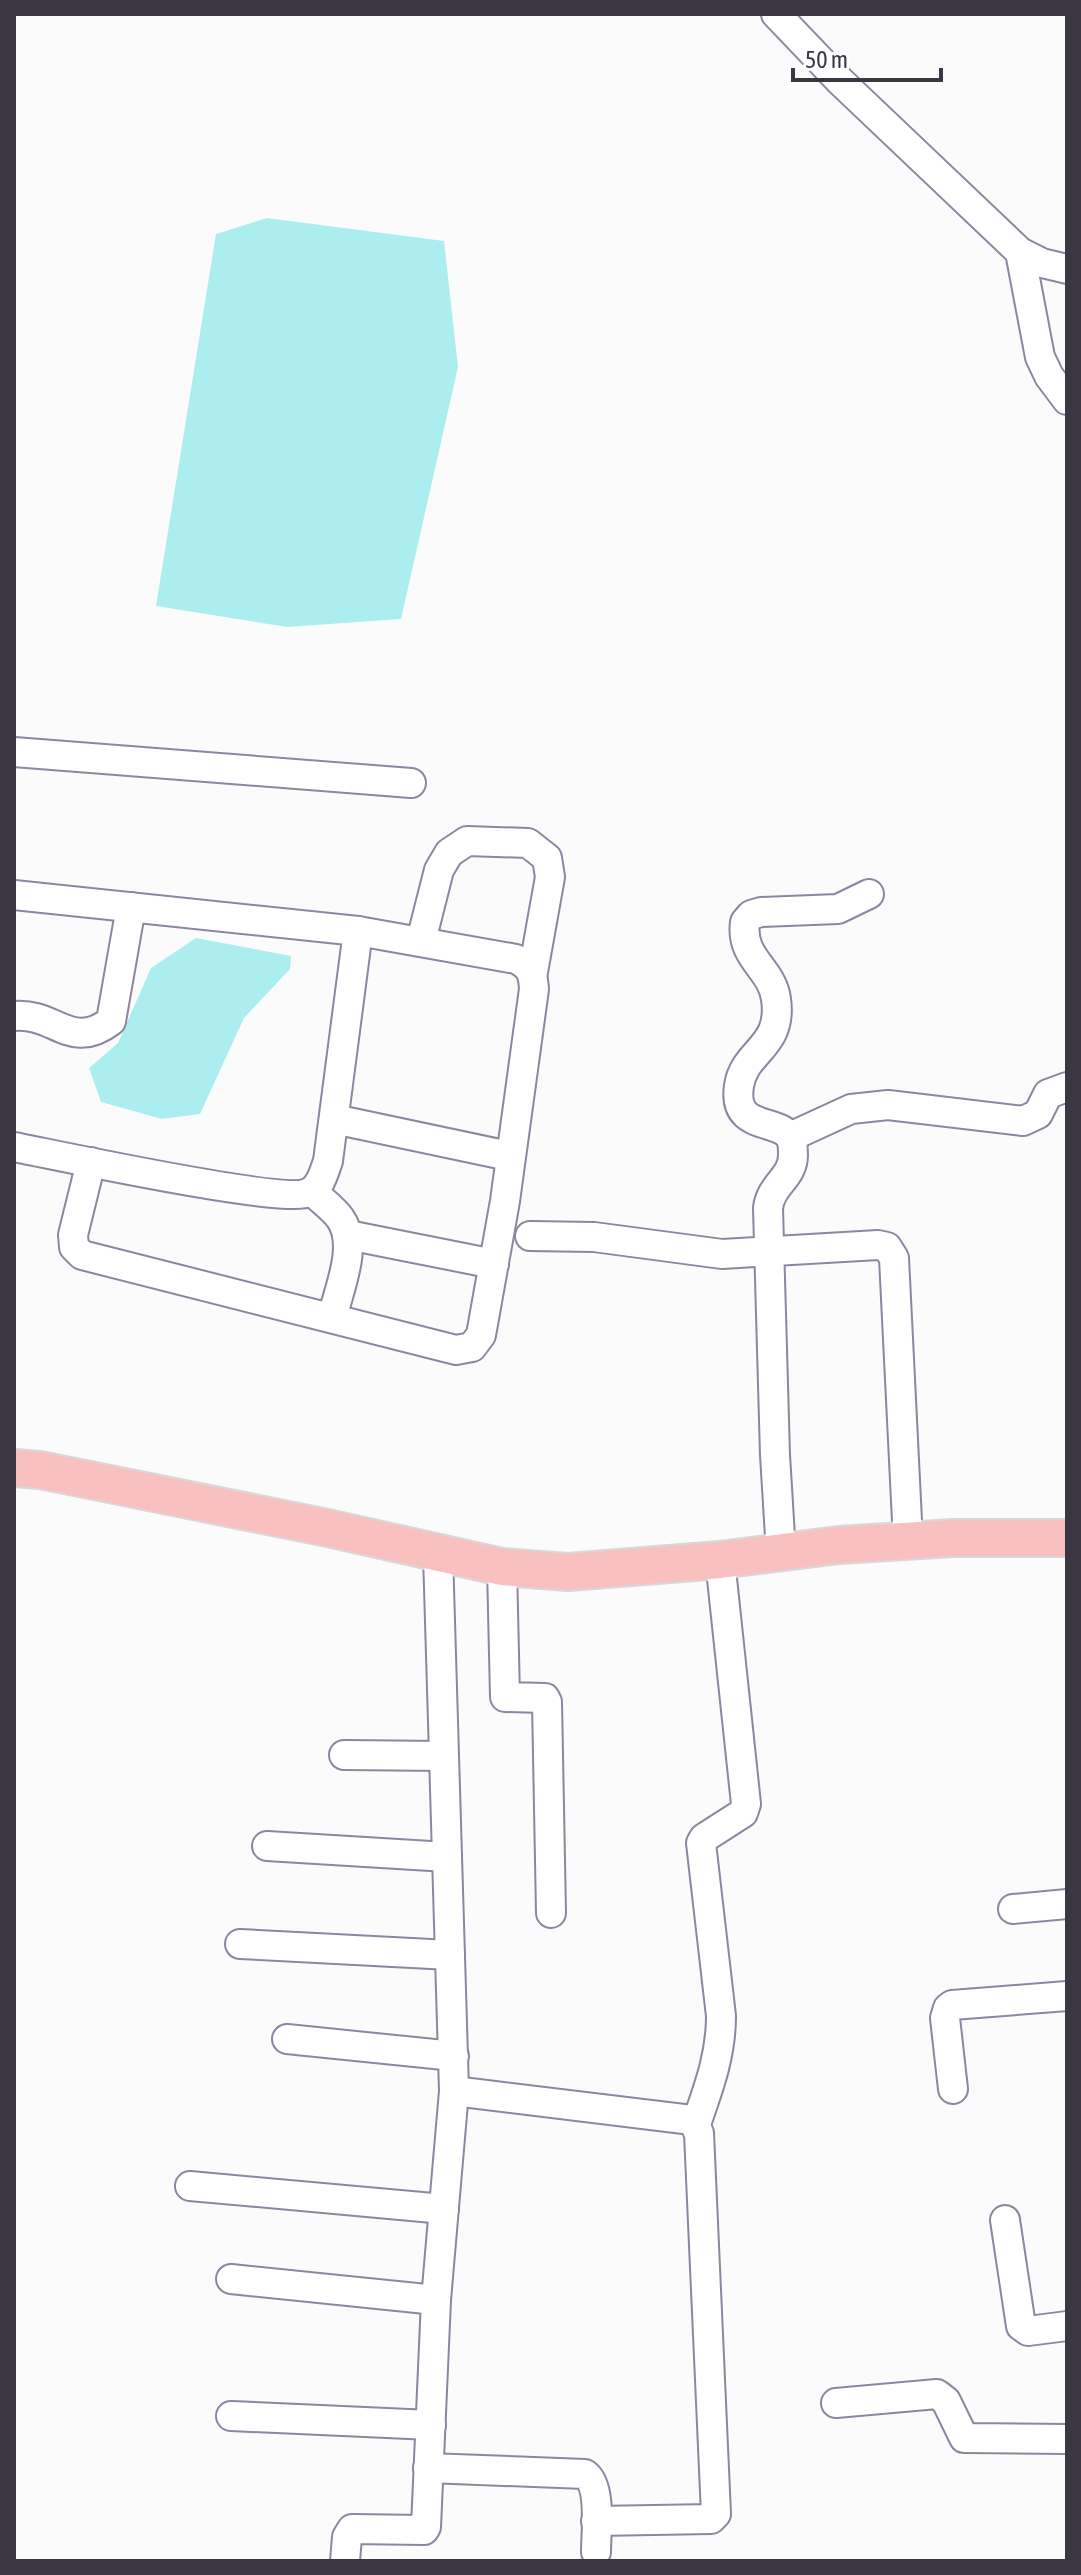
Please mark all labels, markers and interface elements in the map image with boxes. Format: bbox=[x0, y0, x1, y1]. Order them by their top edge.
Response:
scale bar bbox=[793, 32, 941, 82]
text: 50 m bbox=[805, 46, 848, 73]

